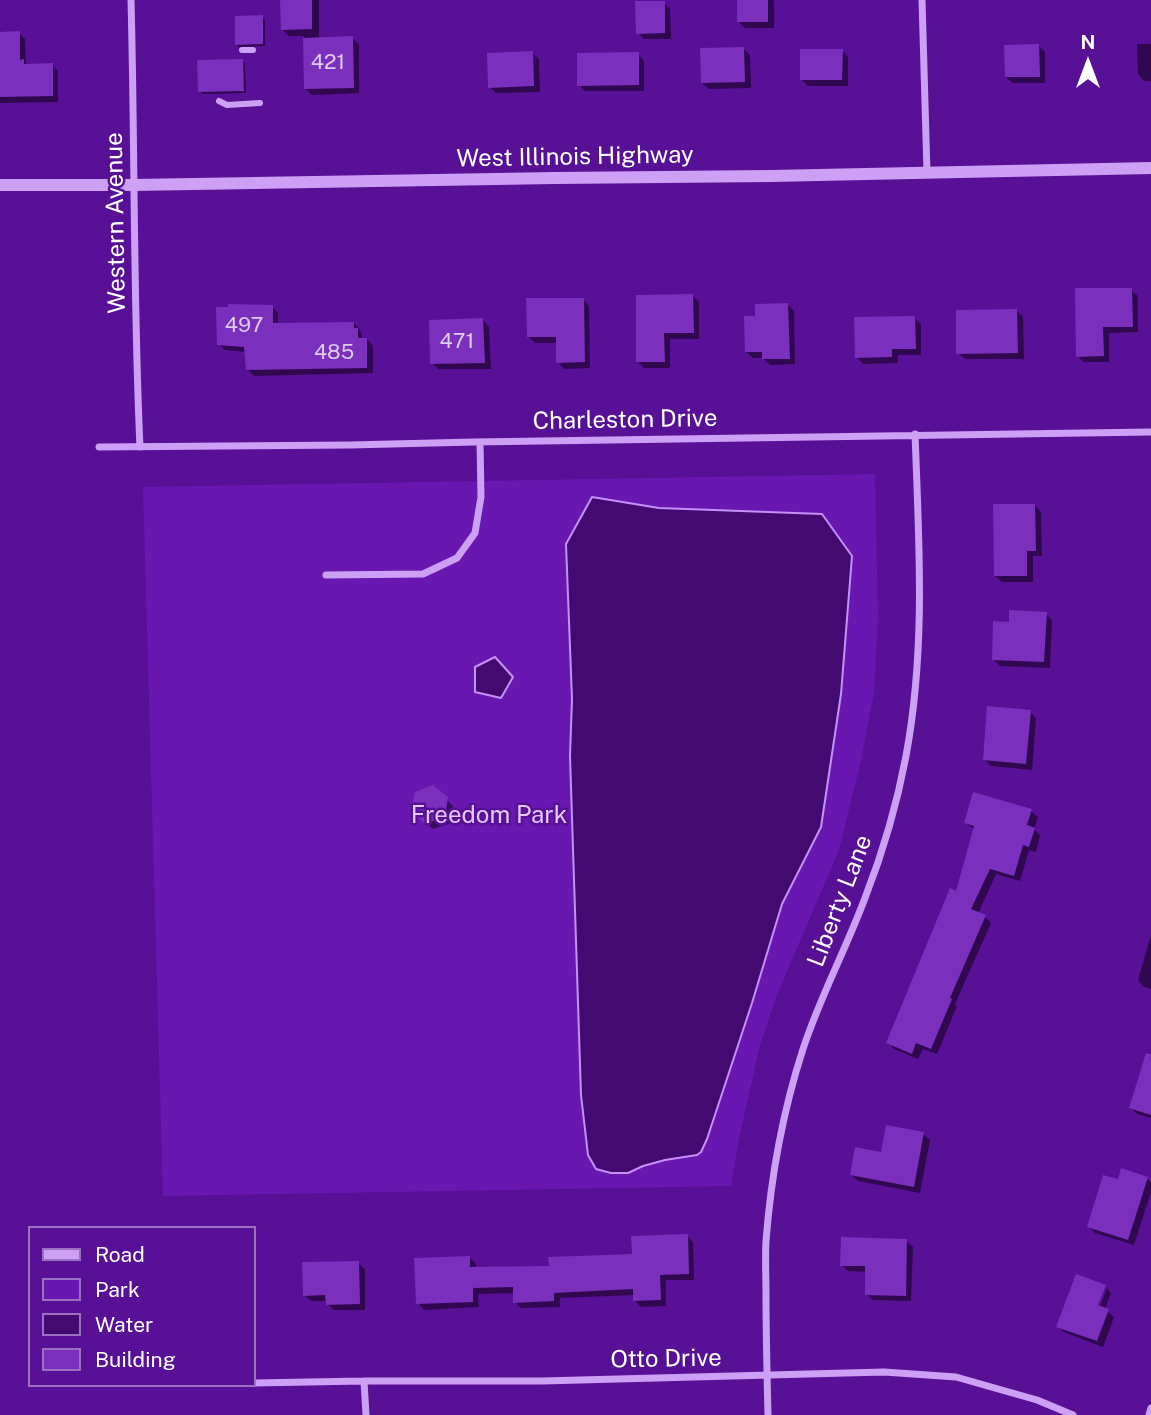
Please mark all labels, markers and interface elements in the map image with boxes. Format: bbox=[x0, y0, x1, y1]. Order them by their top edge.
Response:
north arrow bbox=[1053, 28, 1123, 98]
text: N bbox=[1081, 31, 1095, 53]
house number: 421 bbox=[311, 50, 345, 76]
street label: Western Avenue bbox=[100, 132, 132, 314]
street label: West Illinois Highway bbox=[456, 141, 694, 173]
house number: 497 bbox=[225, 313, 263, 339]
house number: 471 bbox=[440, 329, 474, 355]
house number: 485 bbox=[314, 340, 354, 366]
street label: Charleston Drive bbox=[532, 404, 718, 436]
park label: Freedom Park bbox=[411, 802, 567, 830]
street label: Liberty Lane bbox=[802, 831, 878, 971]
legend bbox=[28, 1226, 256, 1387]
text: Road bbox=[95, 1242, 145, 1267]
text: Park bbox=[95, 1277, 140, 1302]
text: Water bbox=[95, 1312, 153, 1337]
street label: Otto Drive bbox=[610, 1344, 722, 1374]
text: Building bbox=[95, 1347, 176, 1372]

